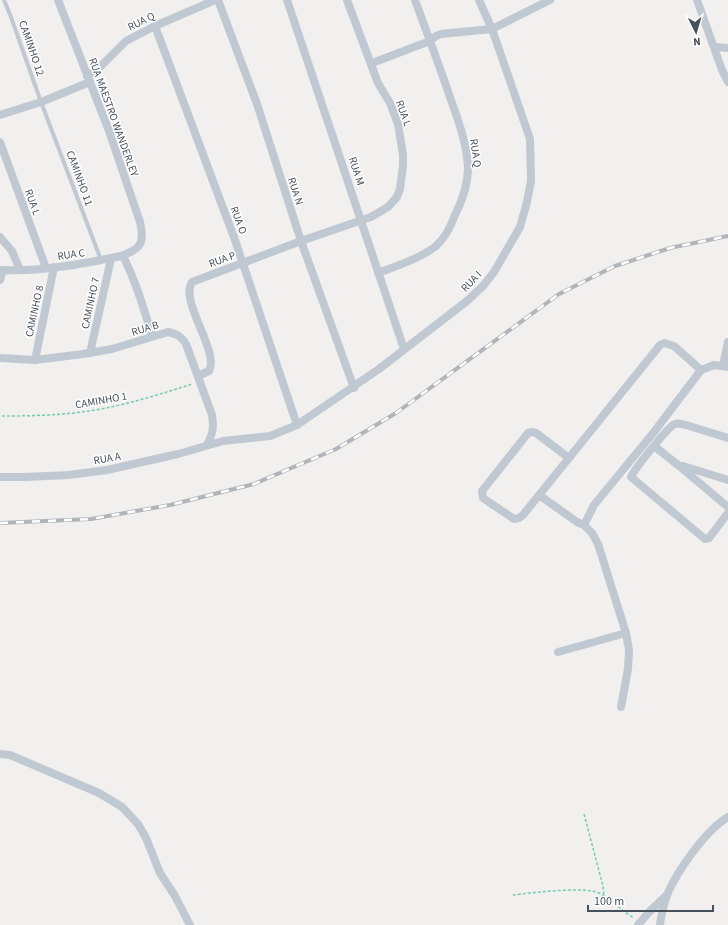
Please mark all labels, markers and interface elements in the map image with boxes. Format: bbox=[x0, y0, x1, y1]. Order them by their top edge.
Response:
street label: RUA Q bbox=[125, 8, 157, 34]
north arrow bbox=[676, 12, 716, 52]
street label: CAMINHO 12 bbox=[15, 18, 48, 78]
text: N bbox=[693, 34, 701, 49]
street label: RUA MAESTRO WANDERLEY bbox=[85, 56, 142, 179]
street label: RUA L bbox=[392, 98, 415, 129]
street label: RUA Q bbox=[466, 138, 485, 168]
street label: CAMINHO 11 bbox=[63, 148, 96, 208]
street label: RUA M bbox=[345, 155, 368, 187]
street label: RUA N bbox=[284, 175, 307, 207]
street label: RUA L bbox=[21, 187, 44, 218]
street label: RUA O bbox=[227, 204, 250, 236]
street label: RUA C bbox=[56, 245, 86, 264]
street label: RUA P bbox=[207, 248, 238, 271]
street label: RUA I bbox=[458, 267, 485, 295]
street label: CAMINHO 7 bbox=[78, 276, 103, 330]
street label: CAMINHO 8 bbox=[22, 283, 47, 338]
street label: RUA B bbox=[130, 317, 161, 340]
street label: CAMINHO 1 bbox=[74, 389, 128, 412]
street label: RUA A bbox=[92, 449, 122, 468]
scale bar bbox=[588, 887, 713, 913]
text: 100 m bbox=[594, 893, 624, 910]

